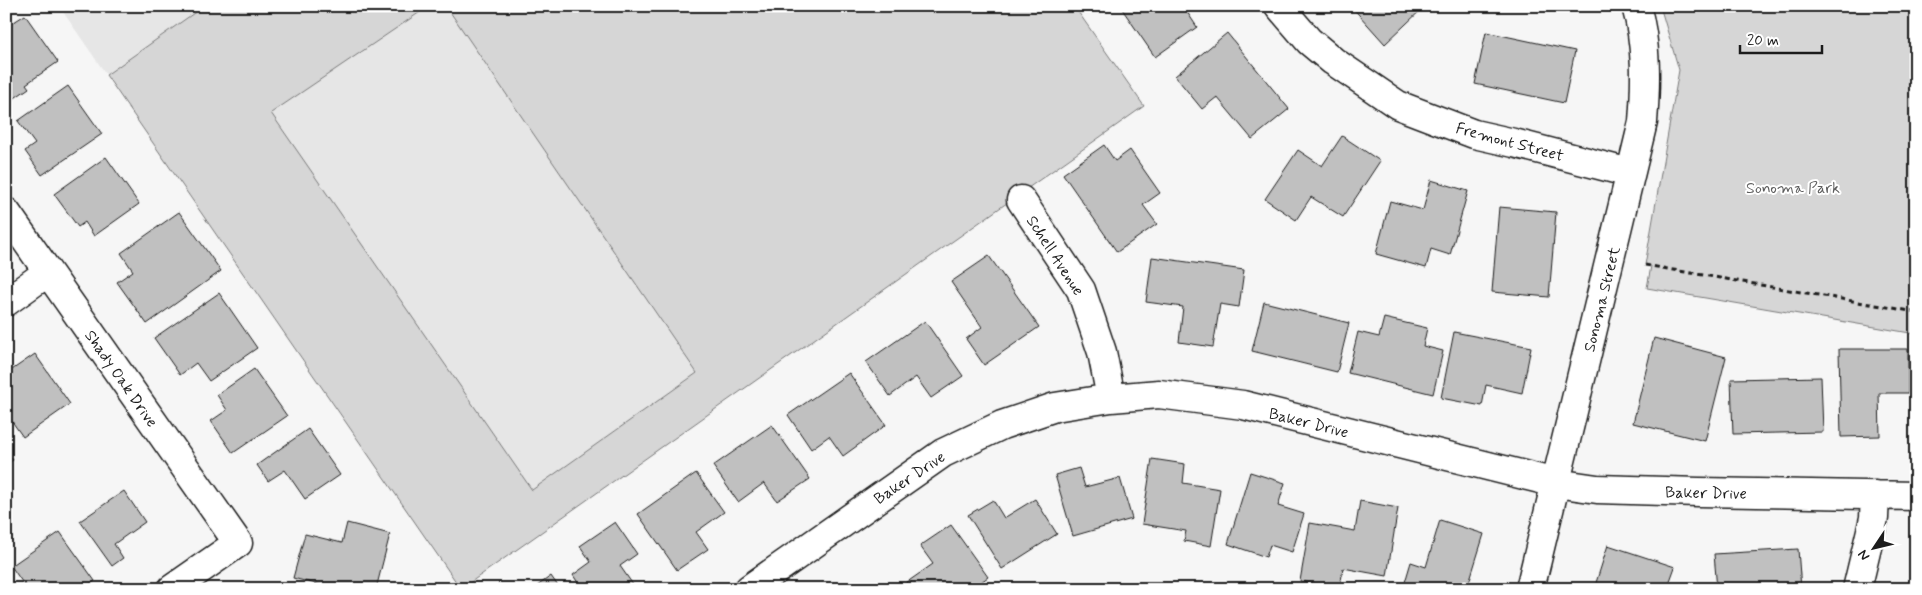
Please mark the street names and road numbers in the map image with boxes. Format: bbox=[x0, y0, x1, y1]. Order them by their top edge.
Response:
street label: Fremont Street bbox=[1453, 118, 1566, 167]
street label: Schell Avenue bbox=[1021, 212, 1088, 300]
street label: Sonoma Street bbox=[1579, 244, 1626, 354]
street label: Shady Oak Drive bbox=[79, 326, 162, 432]
street label: Baker Drive bbox=[1267, 403, 1351, 444]
street label: Baker Drive bbox=[870, 447, 950, 510]
street label: Baker Drive bbox=[1665, 482, 1747, 505]

